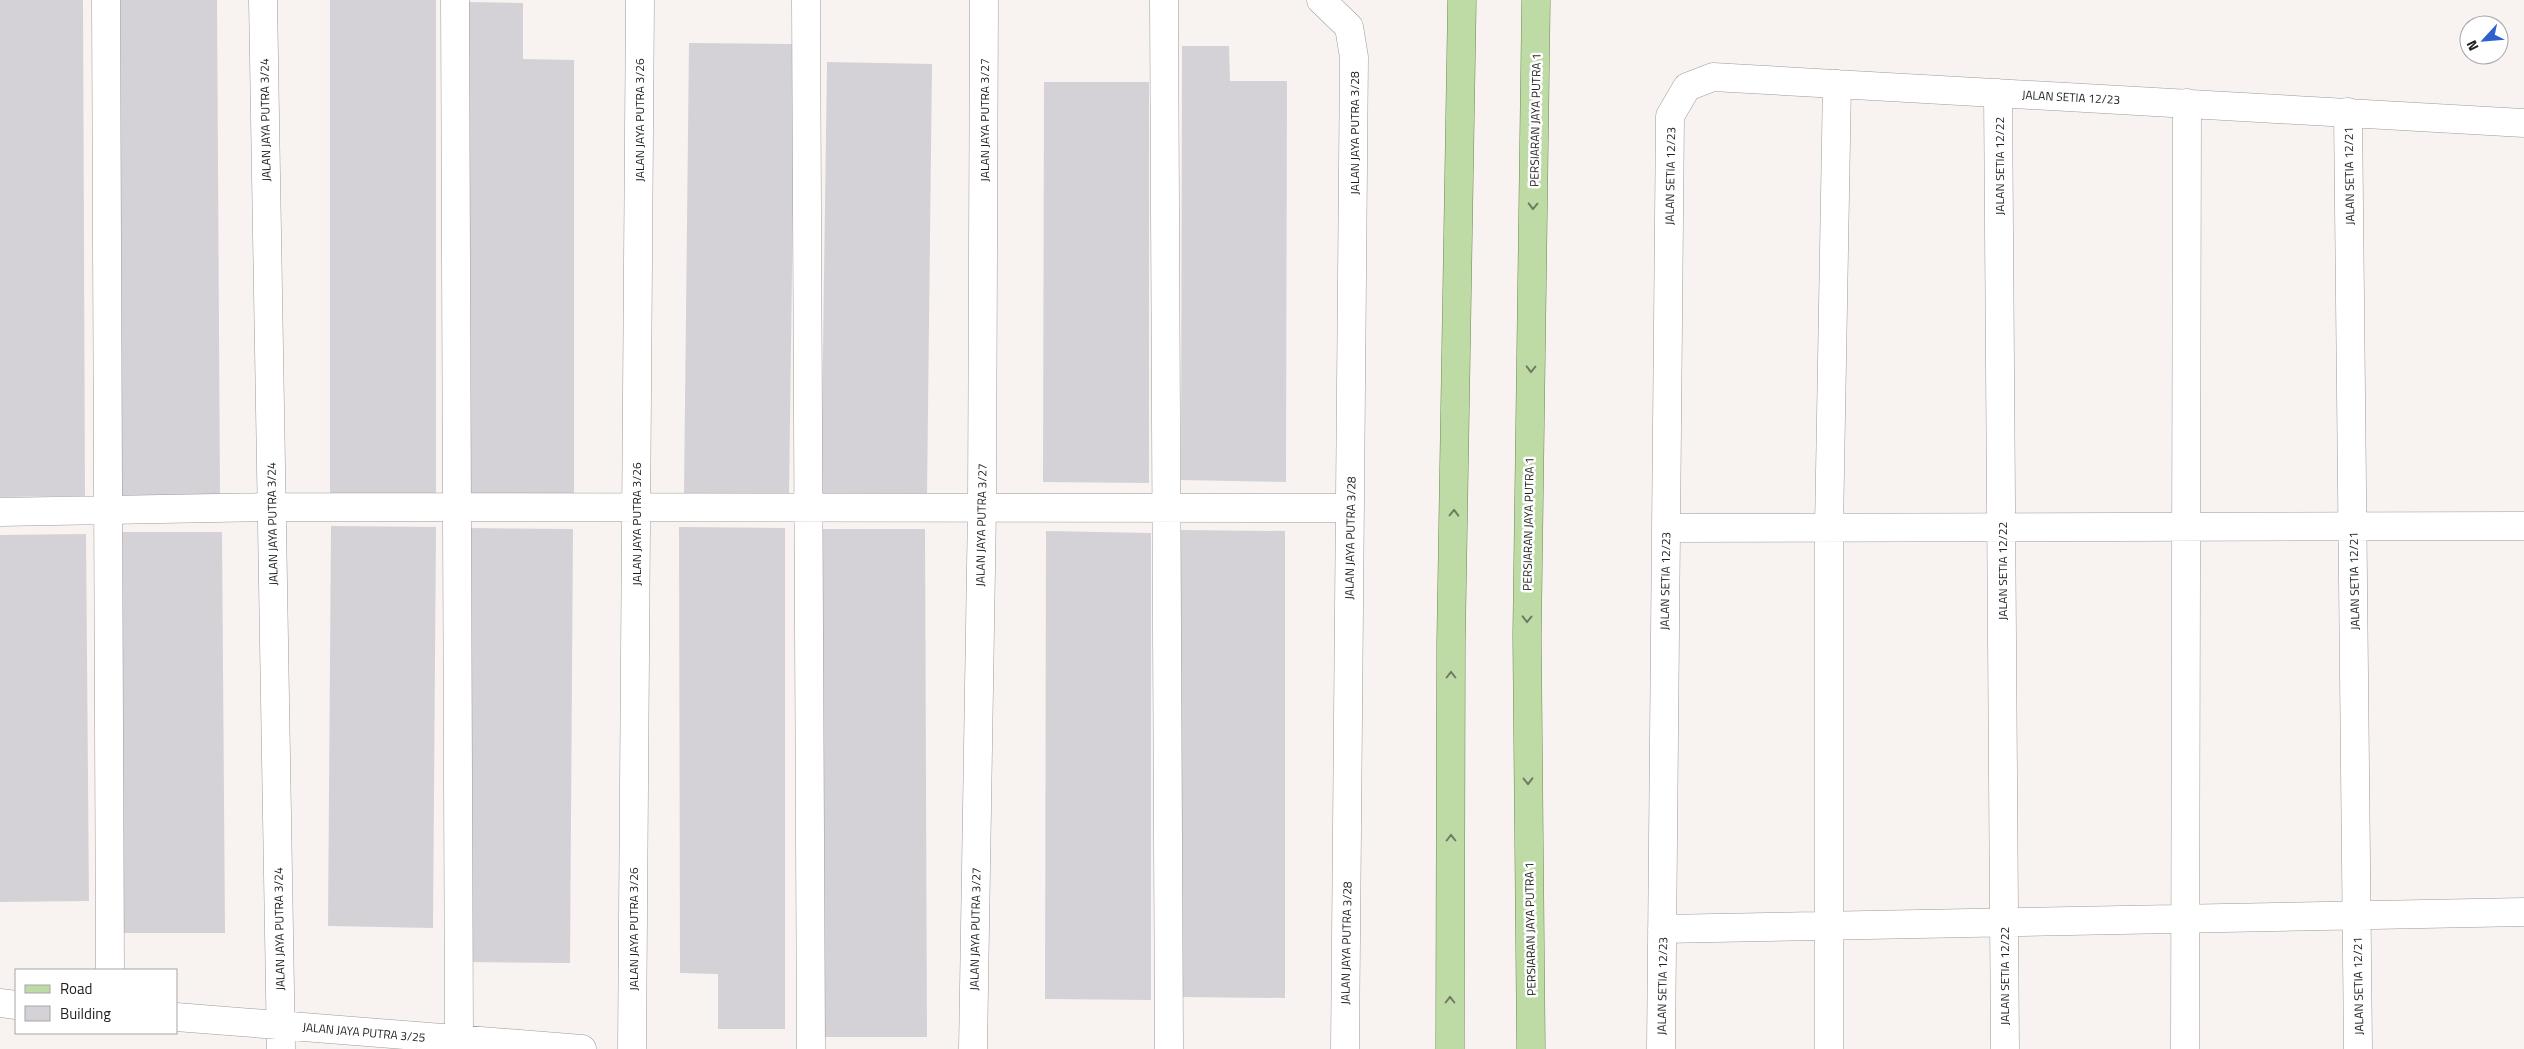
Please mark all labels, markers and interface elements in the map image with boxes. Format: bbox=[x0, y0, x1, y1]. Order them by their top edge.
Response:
north arrow bbox=[2459, 15, 2509, 65]
text: N bbox=[2460, 37, 2483, 55]
street label: PERSIARAN JAYA PUTRA 1 bbox=[1524, 53, 1546, 187]
street label: JALAN JAYA PUTRA 3/24 bbox=[254, 58, 276, 182]
street label: JALAN JAYA PUTRA 3/26 bbox=[630, 58, 649, 182]
street label: JALAN JAYA PUTRA 3/27 bbox=[975, 58, 994, 182]
street label: JALAN JAYA PUTRA 3/28 bbox=[1345, 71, 1364, 195]
street label: JALAN SETIA 12/23 bbox=[2021, 85, 2121, 109]
street label: JALAN SETIA 12/22 bbox=[1990, 117, 2009, 215]
street label: JALAN SETIA 12/23 bbox=[1660, 127, 1680, 225]
street label: JALAN SETIA 12/21 bbox=[2339, 127, 2359, 225]
one-way arrow bbox=[1528, 202, 1538, 210]
one-way arrow bbox=[1526, 365, 1536, 373]
street label: PERSIARAN JAYA PUTRA 1 bbox=[1517, 457, 1539, 591]
street label: JALAN JAYA PUTRA 3/24 bbox=[261, 462, 283, 586]
street label: JALAN JAYA PUTRA 3/26 bbox=[627, 462, 646, 586]
street label: JALAN JAYA PUTRA 3/27 bbox=[970, 463, 992, 587]
street label: JALAN JAYA PUTRA 3/28 bbox=[1339, 476, 1361, 600]
one-way arrow bbox=[1448, 509, 1459, 517]
street label: JALAN SETIA 12/22 bbox=[1993, 522, 2012, 620]
street label: JALAN SETIA 12/23 bbox=[1655, 532, 1675, 630]
street label: JALAN SETIA 12/21 bbox=[2344, 532, 2364, 630]
one-way arrow bbox=[1522, 615, 1532, 623]
one-way arrow bbox=[1446, 671, 1456, 679]
one-way arrow bbox=[1523, 778, 1533, 785]
one-way arrow bbox=[1446, 834, 1456, 842]
street label: PERSIARAN JAYA PUTRA 1 bbox=[1519, 862, 1541, 996]
street label: JALAN JAYA PUTRA 3/24 bbox=[268, 867, 290, 991]
street label: JALAN JAYA PUTRA 3/26 bbox=[624, 867, 643, 991]
street label: JALAN JAYA PUTRA 3/27 bbox=[964, 867, 986, 991]
street label: JALAN JAYA PUTRA 3/28 bbox=[1335, 881, 1357, 1005]
street label: JALAN SETIA 12/22 bbox=[1995, 927, 2014, 1025]
street label: JALAN SETIA 12/23 bbox=[1652, 937, 1672, 1035]
street label: JALAN SETIA 12/21 bbox=[2348, 937, 2368, 1035]
legend bbox=[15, 969, 178, 1034]
text: Road bbox=[60, 977, 92, 1000]
one-way arrow bbox=[1445, 996, 1455, 1004]
text: Building bbox=[60, 1002, 111, 1025]
street label: JALAN JAYA PUTRA 3/25 bbox=[302, 1017, 427, 1047]

